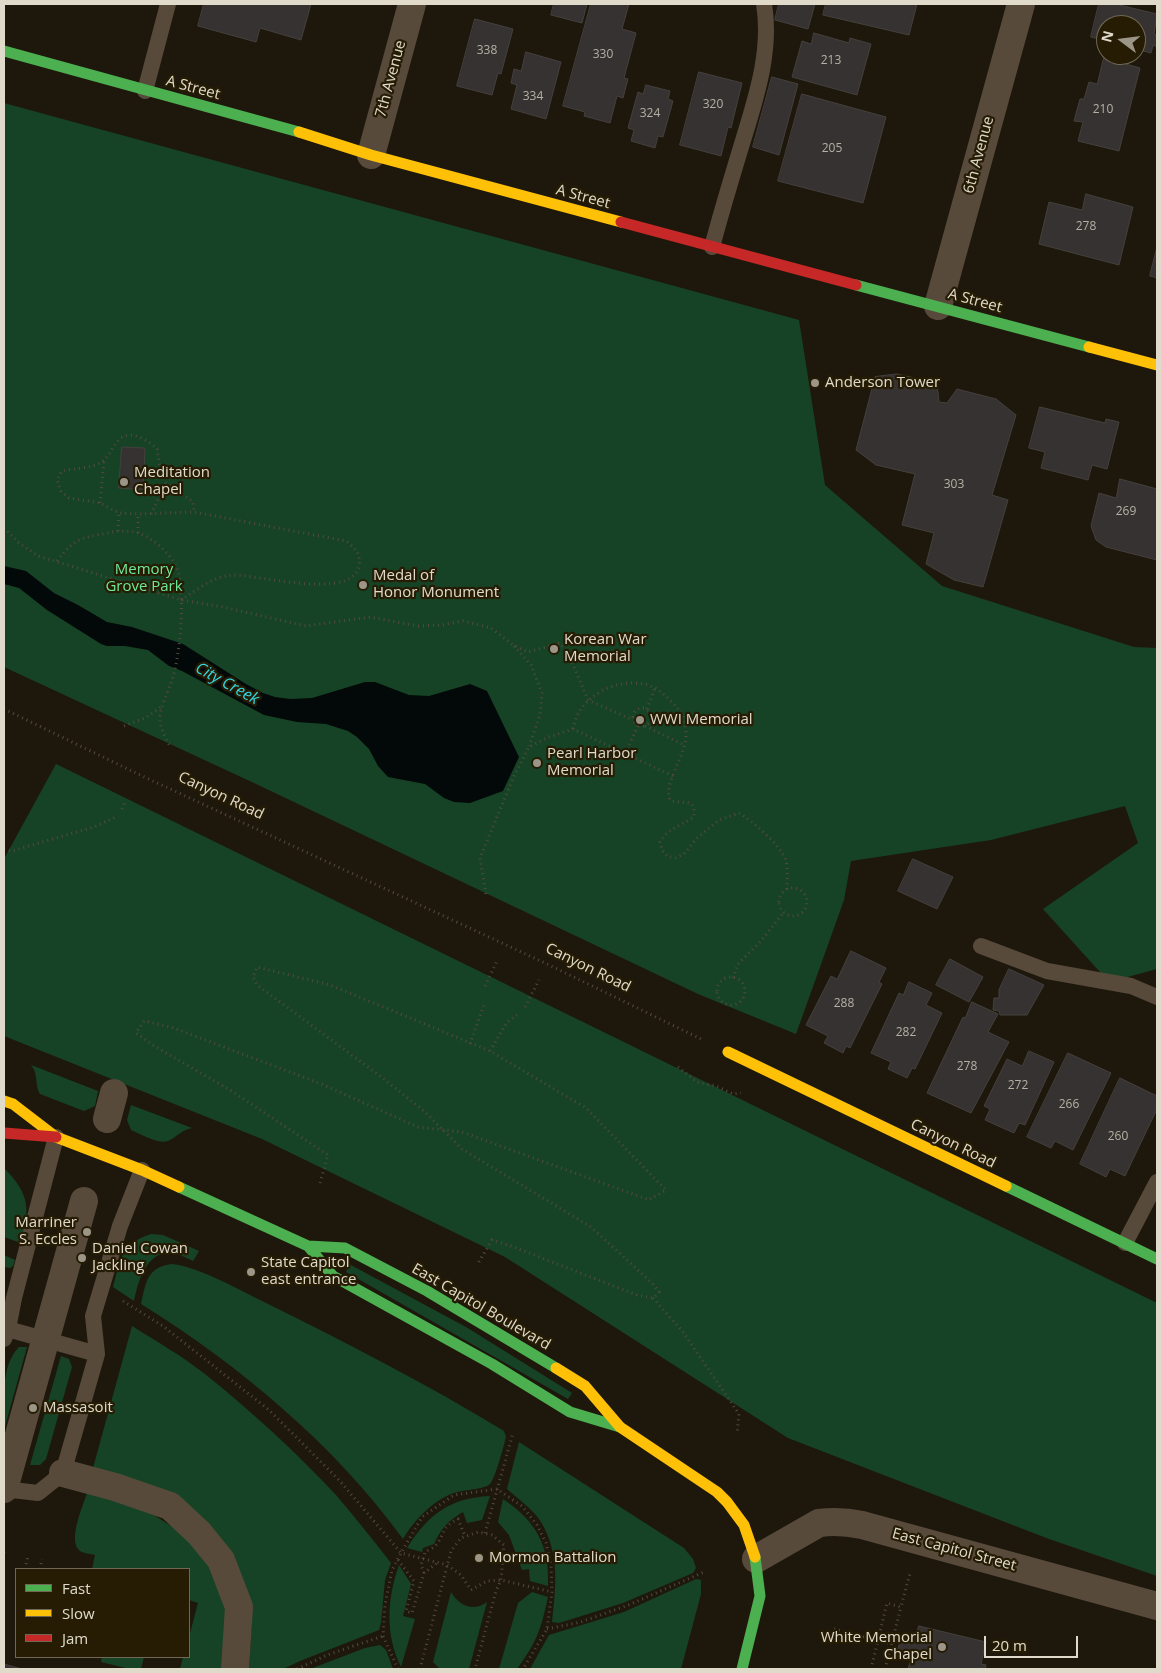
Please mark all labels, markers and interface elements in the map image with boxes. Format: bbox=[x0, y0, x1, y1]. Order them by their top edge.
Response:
north arrow bbox=[1096, 15, 1146, 65]
text: N bbox=[1096, 28, 1118, 44]
street label: 7th Avenue bbox=[372, 38, 410, 120]
house number: 338 bbox=[477, 44, 497, 58]
house number: 330 bbox=[593, 48, 613, 62]
house number: 213 bbox=[821, 54, 841, 68]
street label: A Street bbox=[164, 72, 222, 104]
house number: 334 bbox=[523, 90, 543, 104]
house number: 320 bbox=[703, 98, 723, 112]
house number: 210 bbox=[1093, 103, 1113, 117]
house number: 324 bbox=[640, 107, 660, 121]
street label: 6th Avenue bbox=[960, 114, 998, 196]
house number: 205 bbox=[822, 142, 842, 156]
street label: A Street bbox=[554, 181, 612, 213]
house number: 278 bbox=[1076, 220, 1096, 234]
street label: A Street bbox=[946, 285, 1004, 317]
place label: Anderson Tower bbox=[825, 374, 940, 392]
marker: Anderson Tower bbox=[809, 377, 821, 389]
place label: Meditation Chapel bbox=[134, 464, 210, 499]
marker: Meditation Chapel bbox=[118, 476, 130, 488]
house number: 303 bbox=[944, 478, 964, 492]
house number: 269 bbox=[1116, 505, 1136, 519]
park label: Memory Grove Park bbox=[105, 561, 183, 596]
place label: Medal of Honor Monument bbox=[373, 567, 499, 602]
marker: Medal of Honor Monument bbox=[357, 579, 369, 591]
place label: Korean War Memorial bbox=[564, 631, 647, 666]
marker: Korean War Memorial bbox=[548, 643, 560, 655]
water label: City Creek bbox=[192, 659, 262, 709]
place label: WWI Memorial bbox=[650, 711, 753, 729]
marker: WWI Memorial bbox=[634, 714, 646, 726]
place label: Pearl Harbor Memorial bbox=[547, 745, 636, 780]
marker: Pearl Harbor Memorial bbox=[531, 757, 543, 769]
street label: Canyon Road bbox=[175, 768, 267, 824]
street label: Canyon Road bbox=[543, 940, 633, 996]
house number: 288 bbox=[834, 997, 854, 1011]
house number: 282 bbox=[896, 1026, 916, 1040]
house number: 278 bbox=[957, 1060, 977, 1074]
house number: 272 bbox=[1008, 1079, 1028, 1093]
house number: 266 bbox=[1059, 1098, 1079, 1112]
street label: Canyon Road bbox=[908, 1116, 998, 1172]
house number: 260 bbox=[1108, 1130, 1128, 1144]
place label: Marriner S. Eccles bbox=[15, 1214, 77, 1249]
marker: Marriner S. Eccles bbox=[81, 1226, 93, 1238]
place label: Daniel Cowan Jackling bbox=[92, 1240, 188, 1275]
marker: Daniel Cowan Jackling bbox=[76, 1252, 88, 1264]
place label: State Capitol east entrance bbox=[261, 1254, 356, 1289]
street label: East Capitol Boulevard bbox=[408, 1260, 554, 1354]
marker: State Capitol east entrance bbox=[245, 1266, 257, 1278]
place label: Massasoit bbox=[43, 1399, 113, 1417]
marker: Massasoit bbox=[27, 1402, 39, 1414]
street label: East Capitol Street bbox=[890, 1525, 1018, 1575]
place label: Mormon Battalion bbox=[489, 1549, 616, 1567]
marker: Mormon Battalion bbox=[473, 1552, 485, 1564]
legend bbox=[15, 1568, 190, 1658]
text: Fast bbox=[62, 1578, 91, 1598]
text: Slow bbox=[62, 1603, 95, 1623]
scale bar bbox=[986, 1626, 1080, 1658]
text: Jam bbox=[62, 1628, 88, 1648]
place label: White Memorial Chapel bbox=[821, 1629, 932, 1664]
text: 20 m bbox=[992, 1635, 1027, 1655]
marker: White Memorial Chapel bbox=[936, 1641, 948, 1653]

